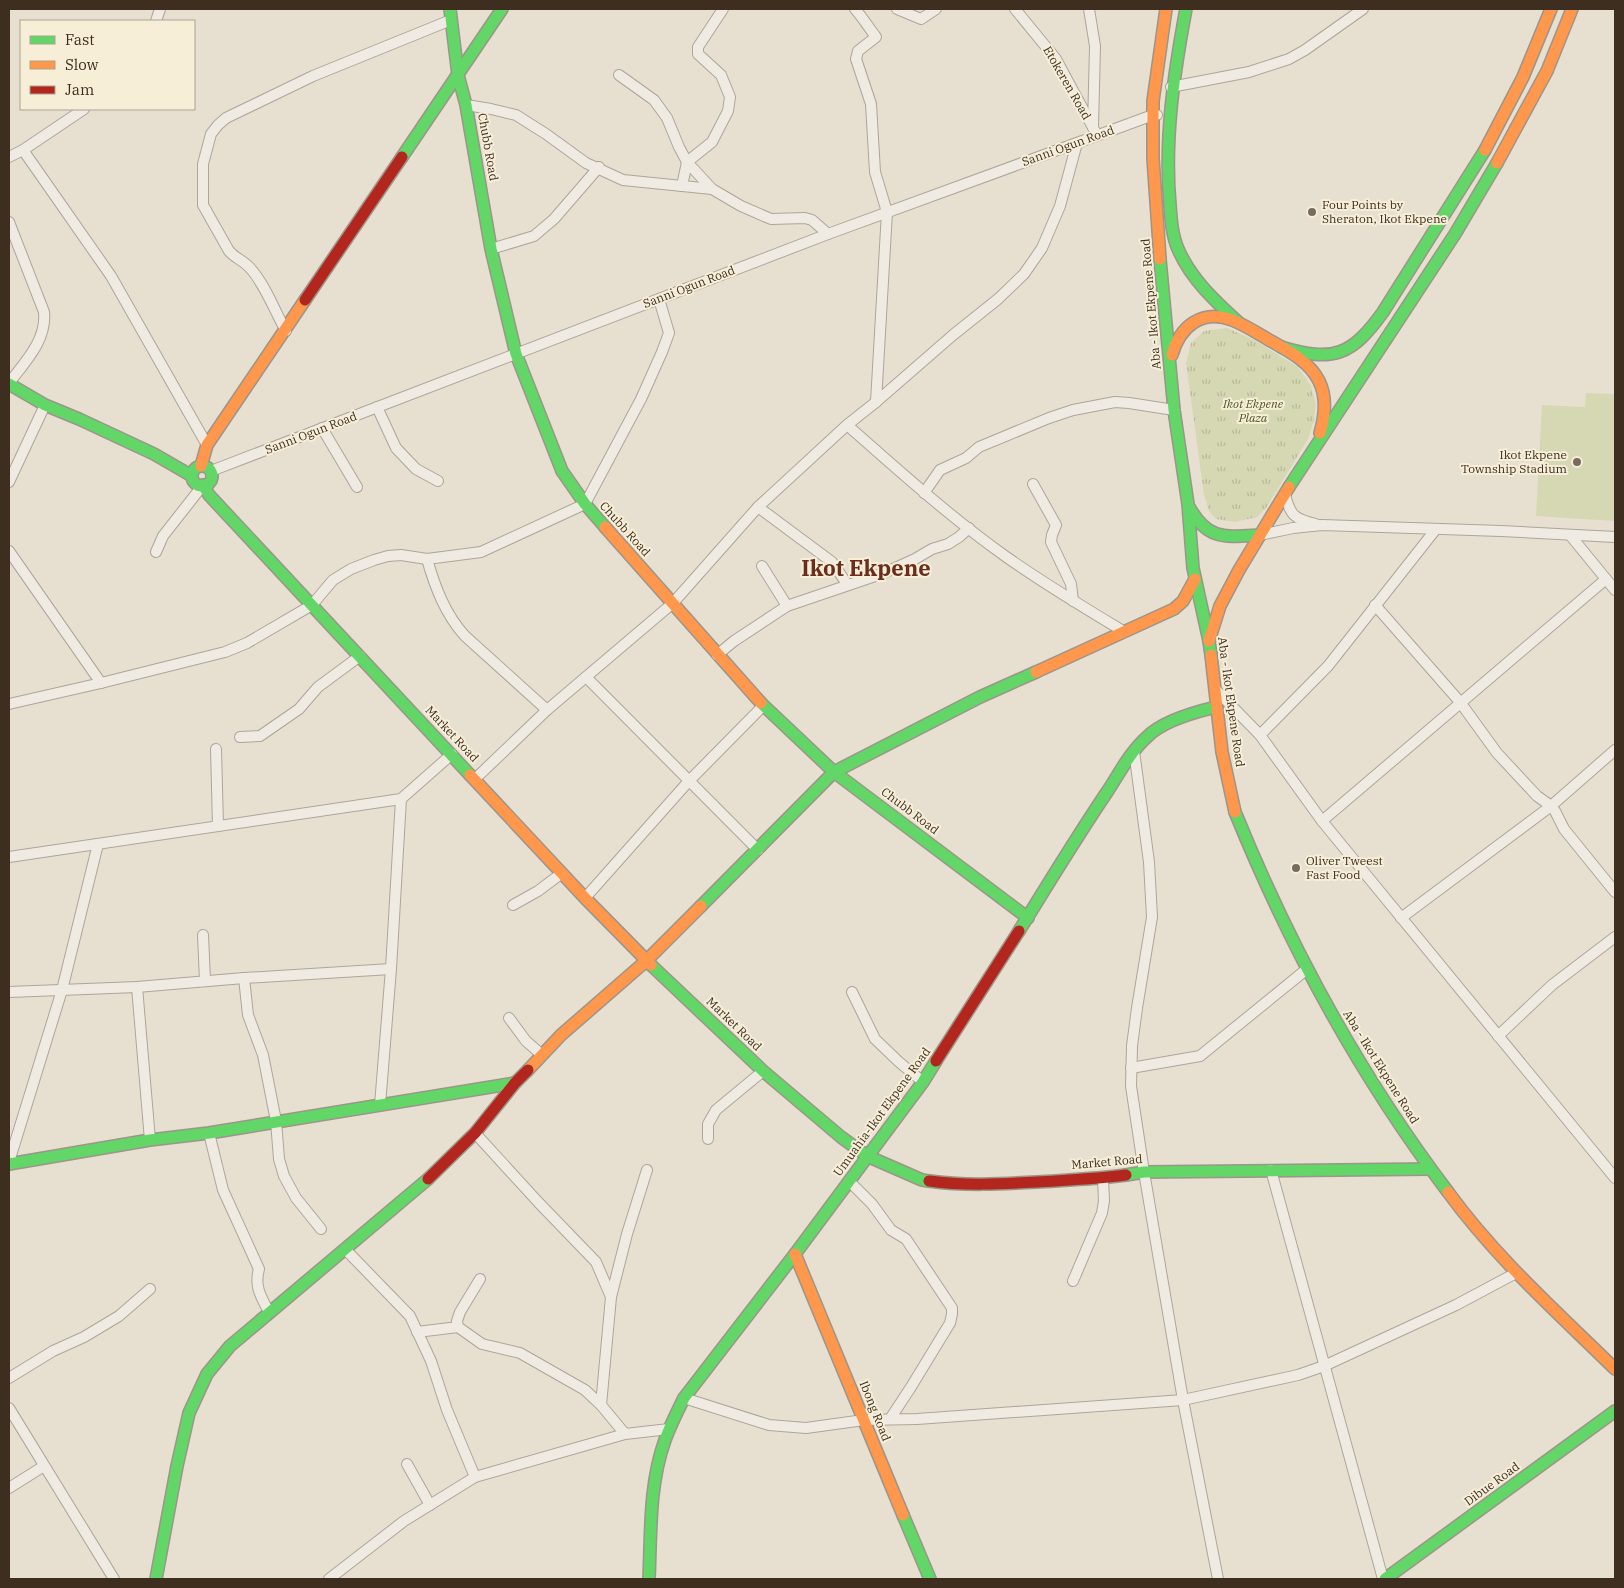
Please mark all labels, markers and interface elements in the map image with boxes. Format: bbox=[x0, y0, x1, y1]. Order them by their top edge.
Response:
legend bbox=[20, 20, 195, 110]
text: Fast bbox=[65, 30, 95, 49]
street label: Etokeren Road bbox=[1040, 43, 1095, 122]
text: Slow bbox=[65, 55, 99, 74]
text: Jam bbox=[65, 80, 94, 99]
street label: Chubb Road bbox=[475, 112, 502, 182]
street label: Sanni Ogun Road bbox=[1020, 122, 1116, 169]
place label: Four Points by Sheraton, Ikot Ekpene bbox=[1322, 197, 1447, 226]
marker: Four Points by Sheraton, Ikot Ekpene bbox=[1306, 206, 1318, 218]
street label: Aba - Ikot Ekpene Road bbox=[1137, 238, 1164, 370]
street label: Sanni Ogun Road bbox=[641, 262, 737, 311]
park label: Ikot Ekpene Plaza bbox=[1222, 396, 1284, 425]
street label: Sanni Ogun Road bbox=[263, 408, 359, 457]
place label: Ikot Ekpene Township Stadium bbox=[1461, 447, 1568, 476]
marker: Ikot Ekpene Township Stadium bbox=[1571, 456, 1583, 468]
street label: Chubb Road bbox=[597, 498, 654, 559]
district label: Ikot Ekpene bbox=[801, 553, 931, 582]
street label: Aba - Ikot Ekpene Road bbox=[1215, 636, 1248, 768]
street label: Market Road bbox=[423, 702, 482, 765]
street label: Chubb Road bbox=[878, 784, 942, 837]
place label: Oliver Tweest Fast Food bbox=[1306, 853, 1383, 882]
marker: Oliver Tweest Fast Food bbox=[1290, 862, 1302, 874]
street label: Market Road bbox=[704, 994, 765, 1054]
street label: Aba - Ikot Ekpene Road bbox=[1340, 1007, 1423, 1126]
street label: Umuahia-Ikot Ekpene Road bbox=[830, 1044, 933, 1179]
street label: Market Road bbox=[1071, 1151, 1143, 1172]
street label: Ibong Road bbox=[857, 1378, 894, 1443]
street label: Dibue Road bbox=[1461, 1459, 1522, 1509]

